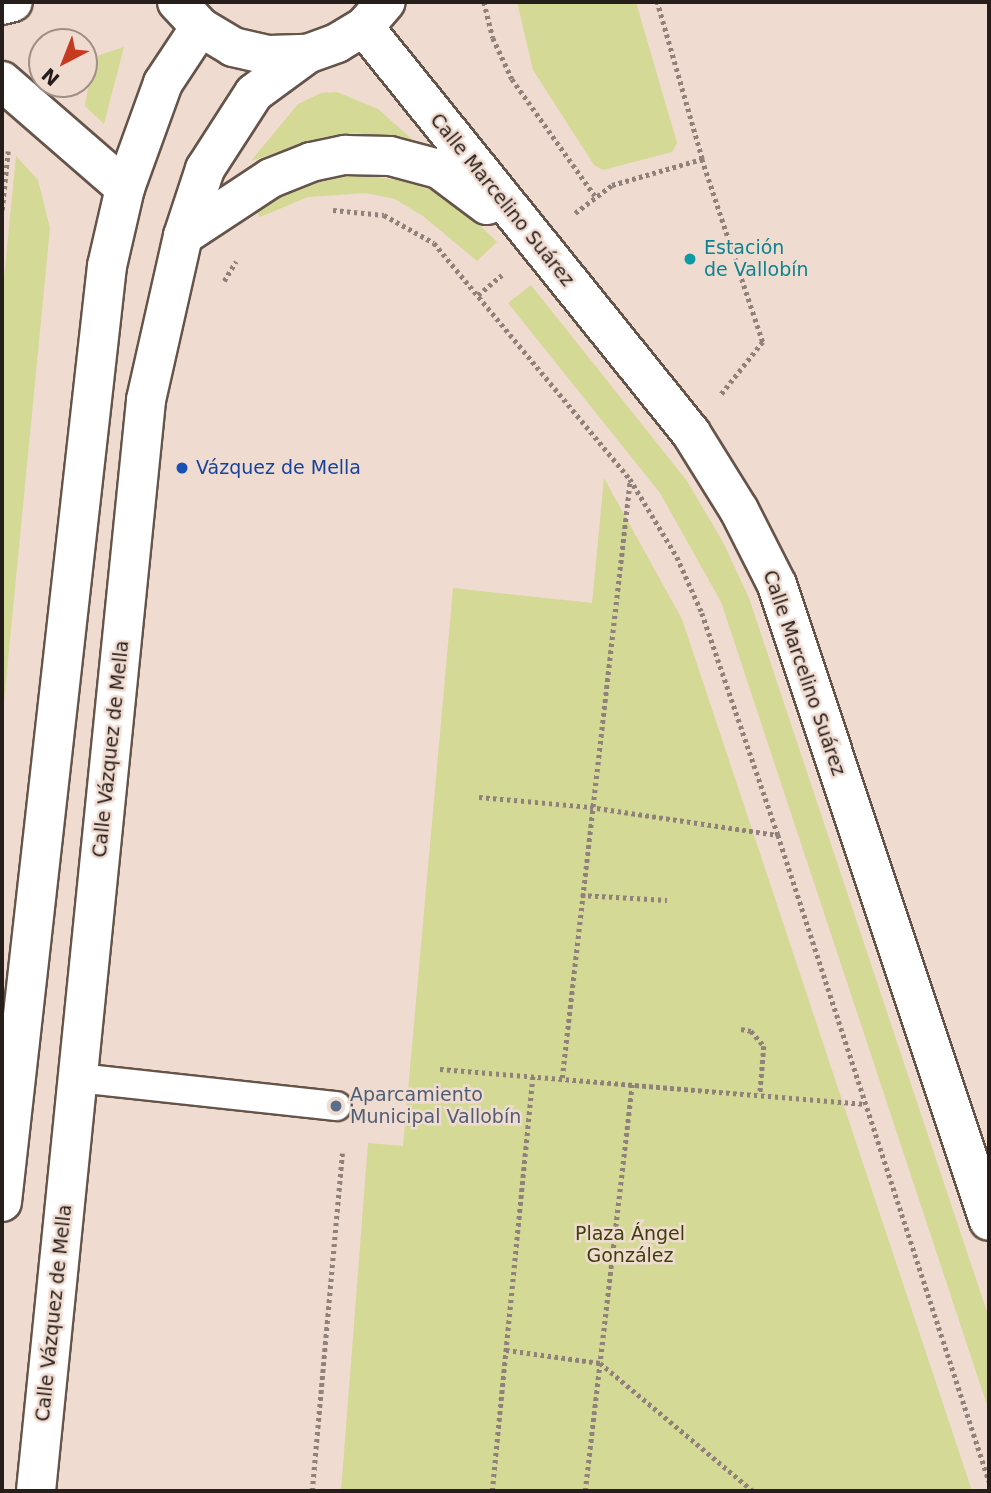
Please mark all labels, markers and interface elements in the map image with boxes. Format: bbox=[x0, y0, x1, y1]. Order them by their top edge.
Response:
north arrow bbox=[28, 28, 98, 98]
text: N bbox=[37, 64, 64, 91]
street label: Calle Marcelino Suárez bbox=[425, 109, 579, 291]
place label: Estación de Vallobín bbox=[704, 237, 809, 281]
marker: Estación de Vallobín bbox=[682, 251, 698, 267]
place label: Vázquez de Mella bbox=[196, 457, 361, 479]
marker: Vázquez de Mella bbox=[174, 460, 190, 476]
street label: Calle Marcelino Suárez bbox=[758, 567, 850, 779]
street label: Calle Vázquez de Mella bbox=[88, 639, 134, 859]
place label: Aparcamiento Municipal Vallobín bbox=[350, 1084, 521, 1128]
marker: Aparcamiento Municipal Vallobín bbox=[328, 1098, 344, 1114]
street label: Calle Vázquez de Mella bbox=[31, 1203, 77, 1423]
park label: Plaza Ángel González bbox=[575, 1223, 685, 1267]

